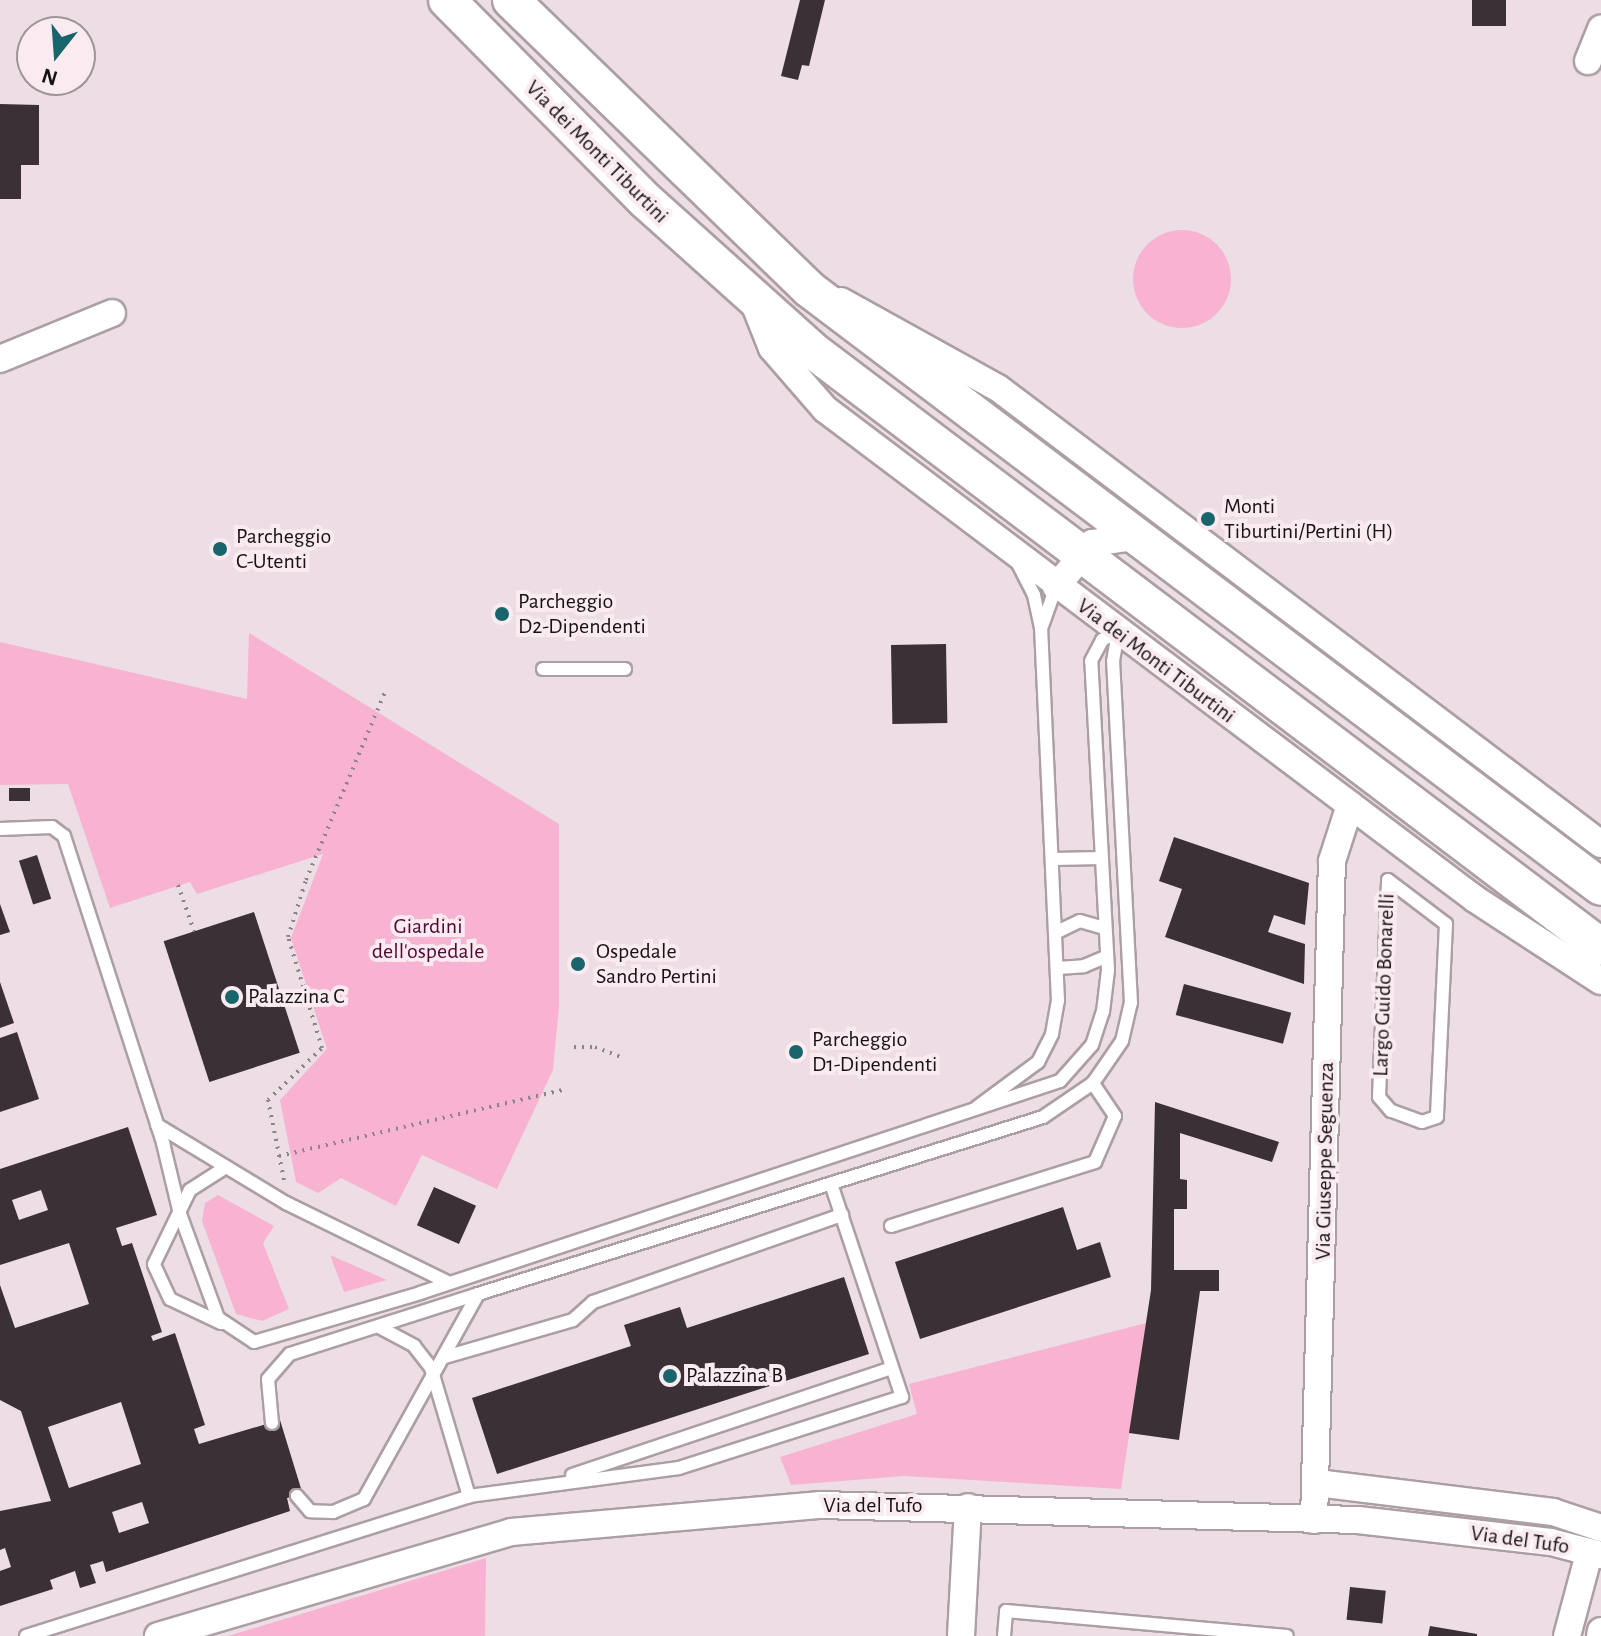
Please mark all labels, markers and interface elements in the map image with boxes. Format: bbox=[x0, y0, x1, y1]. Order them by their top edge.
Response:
north arrow bbox=[16, 16, 96, 96]
text: N bbox=[39, 64, 60, 90]
street label: Via dei Monti Tiburtini bbox=[520, 75, 674, 229]
place label: Monti Tiburtini/Pertini (H) bbox=[1224, 493, 1393, 544]
marker: Monti Tiburtini/Pertini (H) bbox=[1199, 510, 1217, 528]
place label: Parcheggio C-Utenti bbox=[236, 523, 331, 574]
marker: Parcheggio C-Utenti bbox=[211, 540, 229, 558]
place label: Parcheggio D2-Dipendenti bbox=[518, 588, 646, 640]
street label: Via dei Monti Tiburtini bbox=[1072, 593, 1240, 729]
marker: Parcheggio D2-Dipendenti bbox=[493, 605, 511, 623]
street label: Largo Guido Bonarelli bbox=[1368, 893, 1400, 1077]
park label: Giardini dell'ospedale bbox=[372, 913, 484, 964]
place label: Ospedale Sandro Pertini bbox=[596, 938, 717, 990]
marker: Ospedale Sandro Pertini bbox=[567, 953, 589, 975]
place label: Palazzina C bbox=[248, 984, 345, 1010]
marker: Palazzina C bbox=[223, 988, 241, 1006]
place label: Parcheggio D1-Dipendenti bbox=[812, 1026, 937, 1078]
marker: Parcheggio D1-Dipendenti bbox=[787, 1043, 805, 1061]
street label: Via Giuseppe Seguenza bbox=[1310, 1062, 1340, 1260]
place label: Palazzina B bbox=[686, 1363, 783, 1389]
marker: Palazzina B bbox=[661, 1367, 679, 1385]
street label: Via del Tufo bbox=[823, 1493, 923, 1519]
street label: Via del Tufo bbox=[1469, 1520, 1571, 1560]

